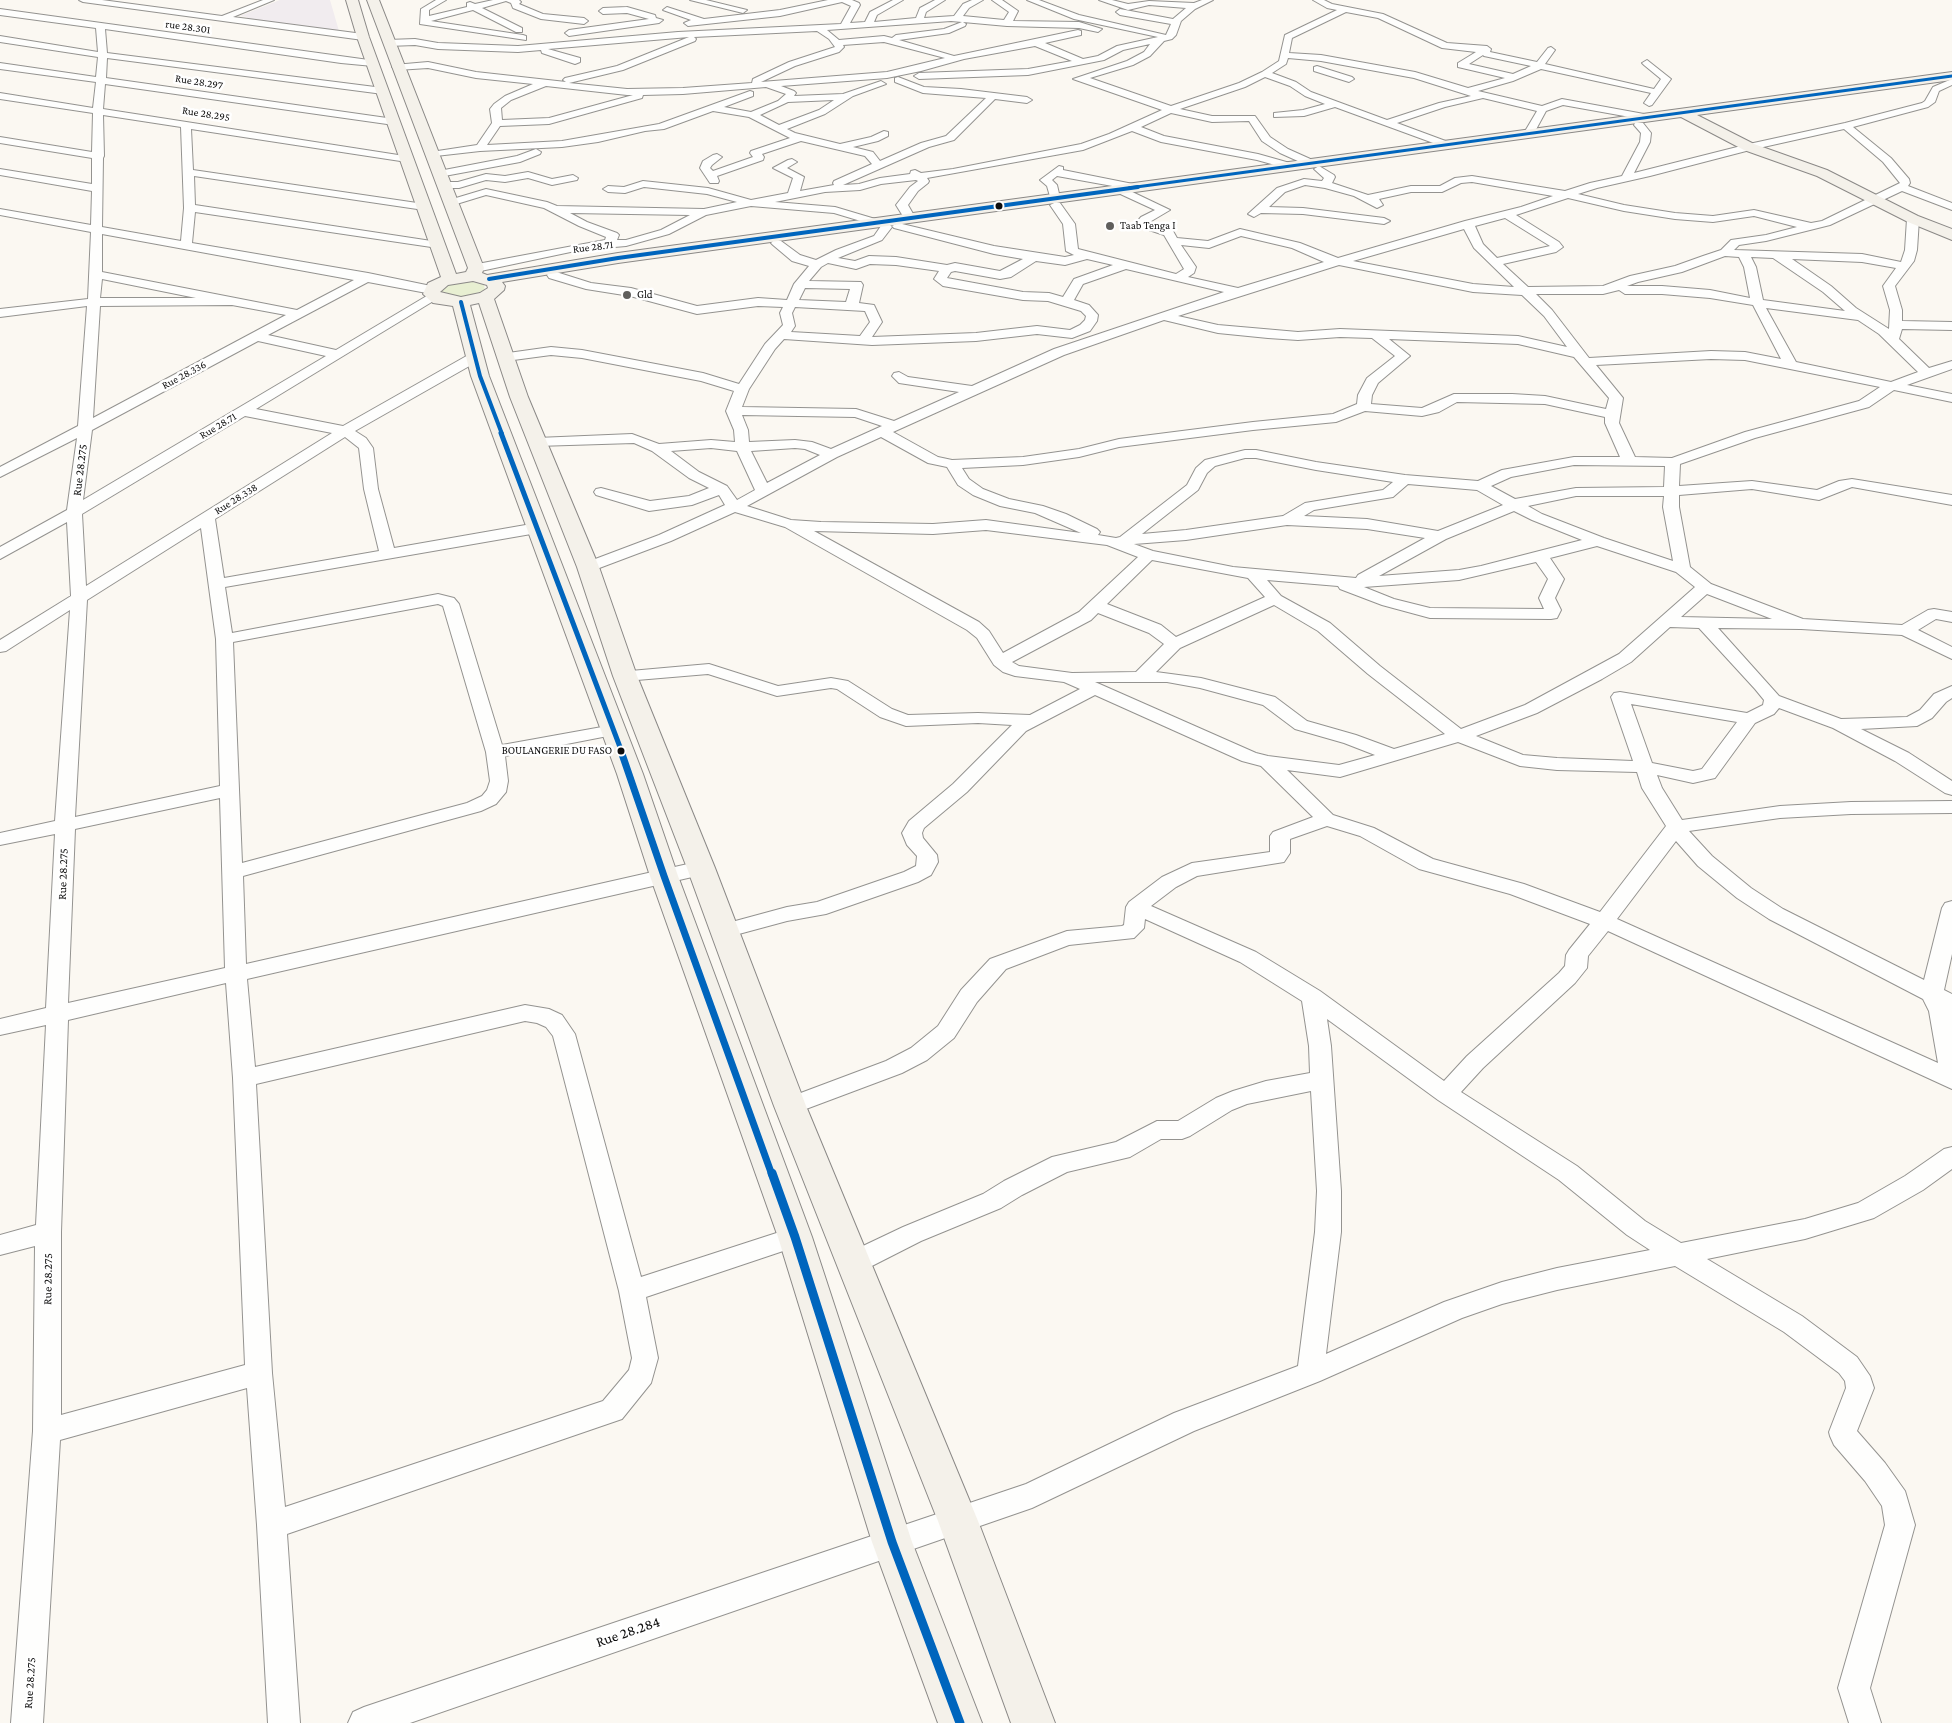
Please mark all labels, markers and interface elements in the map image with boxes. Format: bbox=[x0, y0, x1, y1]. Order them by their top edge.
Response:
street label: rue 28.301 bbox=[165, 17, 211, 37]
street label: Rue 28.297 bbox=[174, 72, 224, 92]
street label: Rue 28.295 bbox=[181, 104, 231, 124]
unlabelled marker bbox=[994, 201, 1004, 211]
place label: Taab Tenga I bbox=[1120, 219, 1176, 233]
marker: Taab Tenga I bbox=[1104, 220, 1116, 232]
street label: Rue 28.71 bbox=[572, 238, 614, 256]
place label: Gld bbox=[637, 288, 653, 302]
marker: Gld bbox=[621, 289, 633, 301]
street label: Rue 28.336 bbox=[160, 358, 208, 392]
street label: Rue 28.71 bbox=[197, 410, 239, 442]
street label: Rue 28.275 bbox=[70, 443, 90, 497]
street label: Rue 28.338 bbox=[212, 481, 260, 517]
place label: BOULANGERIE DU FASO bbox=[502, 744, 612, 758]
marker: BOULANGERIE DU FASO bbox=[616, 746, 626, 756]
street label: Rue 28.275 bbox=[55, 848, 71, 900]
street label: Rue 28.275 bbox=[40, 1253, 56, 1305]
street label: Rue 28.284 bbox=[593, 1613, 663, 1651]
street label: Rue 28.275 bbox=[21, 1657, 39, 1709]

